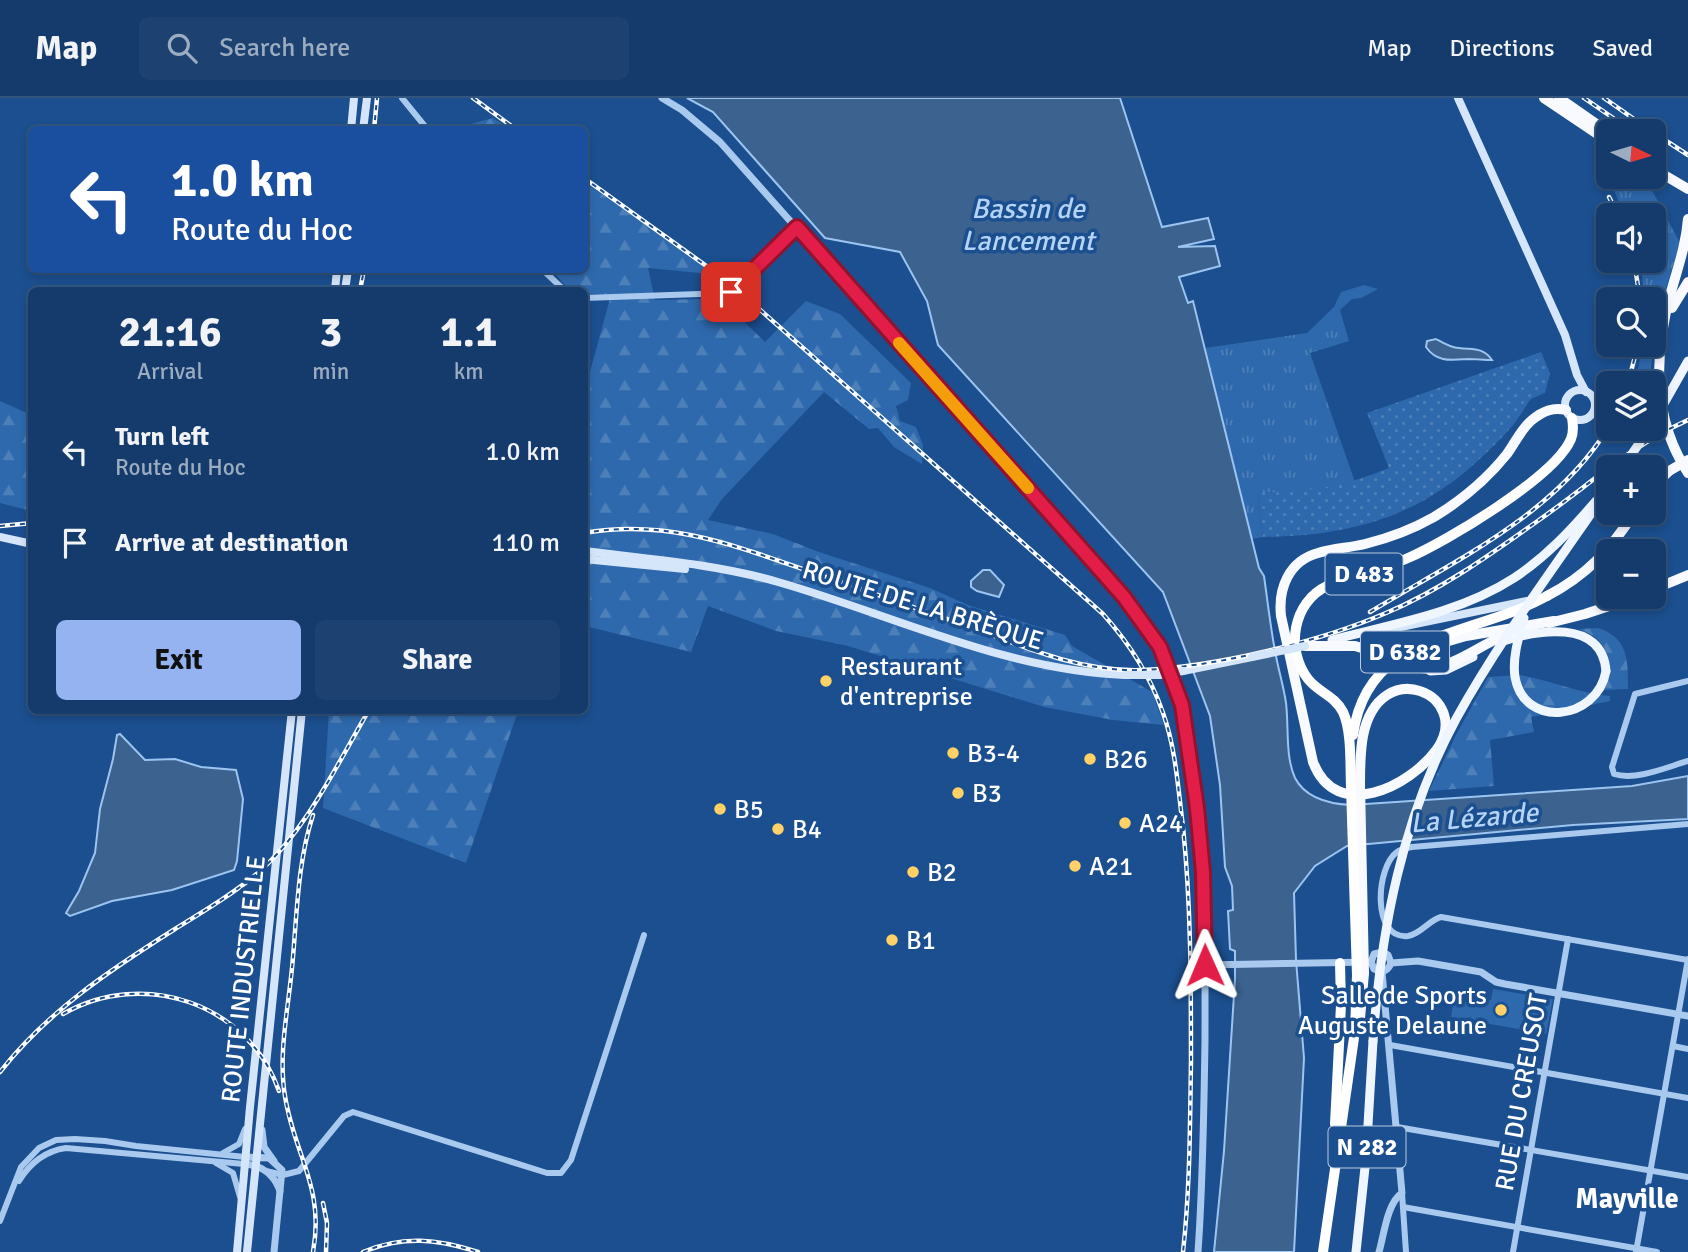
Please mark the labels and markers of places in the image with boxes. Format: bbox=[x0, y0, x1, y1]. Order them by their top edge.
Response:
pin bbox=[701, 262, 761, 322]
place label: Restaurant d'entreprise bbox=[840, 651, 973, 713]
marker: Restaurant d'entreprise bbox=[818, 673, 834, 689]
place label: B3-4 bbox=[967, 738, 1020, 770]
place label: B26 bbox=[1104, 744, 1148, 776]
marker: B3-4 bbox=[945, 745, 961, 761]
marker: B26 bbox=[1082, 751, 1098, 767]
place label: B3 bbox=[972, 778, 1002, 810]
marker: B3 bbox=[950, 785, 966, 801]
place label: B5 bbox=[734, 794, 764, 826]
marker: B5 bbox=[712, 801, 728, 817]
place label: A24 bbox=[1139, 808, 1183, 840]
place label: B4 bbox=[792, 814, 822, 846]
marker: A24 bbox=[1117, 815, 1133, 831]
marker: B4 bbox=[770, 821, 786, 837]
place label: A21 bbox=[1089, 851, 1133, 883]
place label: B2 bbox=[927, 857, 957, 889]
marker: A21 bbox=[1067, 858, 1083, 874]
marker: B2 bbox=[905, 864, 921, 880]
place label: B1 bbox=[906, 925, 936, 957]
marker: B1 bbox=[884, 932, 900, 948]
place label: Salle de Sports Auguste Delaune bbox=[1298, 980, 1487, 1042]
marker: Salle de Sports Auguste Delaune bbox=[1493, 1002, 1509, 1018]

